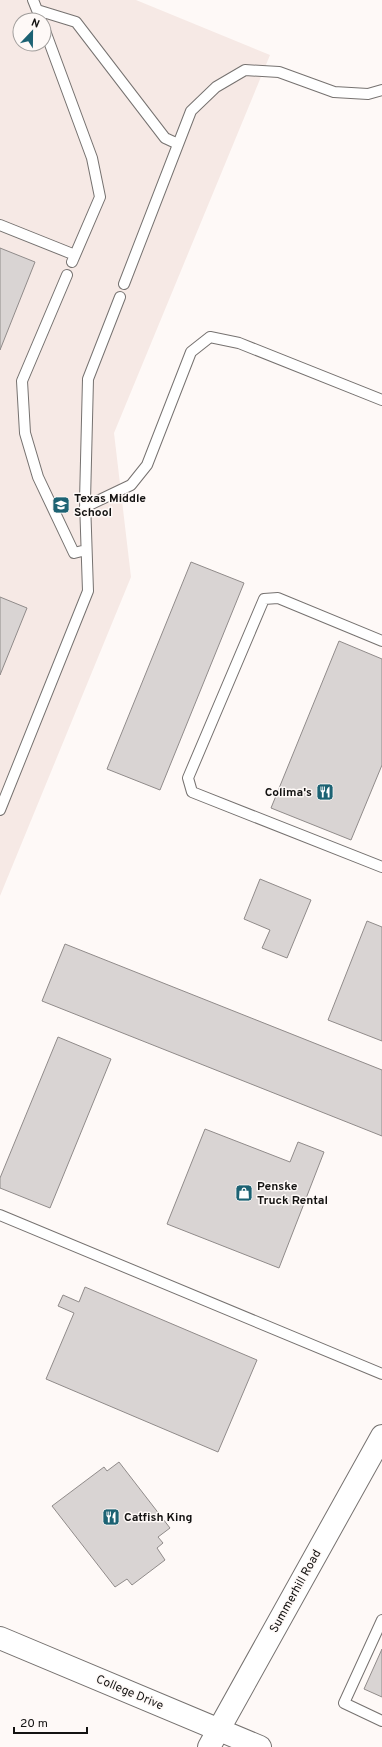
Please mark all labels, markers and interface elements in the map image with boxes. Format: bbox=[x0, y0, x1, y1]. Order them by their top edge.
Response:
north arrow bbox=[12, 12, 52, 52]
text: N bbox=[29, 16, 42, 32]
place label: Texas Middle School bbox=[74, 491, 146, 521]
school or university icon: Texas Middle School bbox=[51, 495, 71, 515]
restaurant icon: Colima's bbox=[315, 782, 335, 802]
place label: Colima's bbox=[265, 785, 312, 801]
place label: Penske Truck Rental bbox=[257, 1179, 328, 1209]
shop icon: Penske Truck Rental bbox=[234, 1183, 254, 1203]
restaurant icon: Catfish King bbox=[101, 1507, 121, 1527]
place label: Catfish King bbox=[124, 1510, 193, 1526]
street label: Summerhill Road bbox=[266, 1547, 325, 1636]
street label: College Drive bbox=[93, 1672, 166, 1714]
scale bar bbox=[14, 1709, 87, 1735]
text: 20 m bbox=[20, 1716, 48, 1732]

